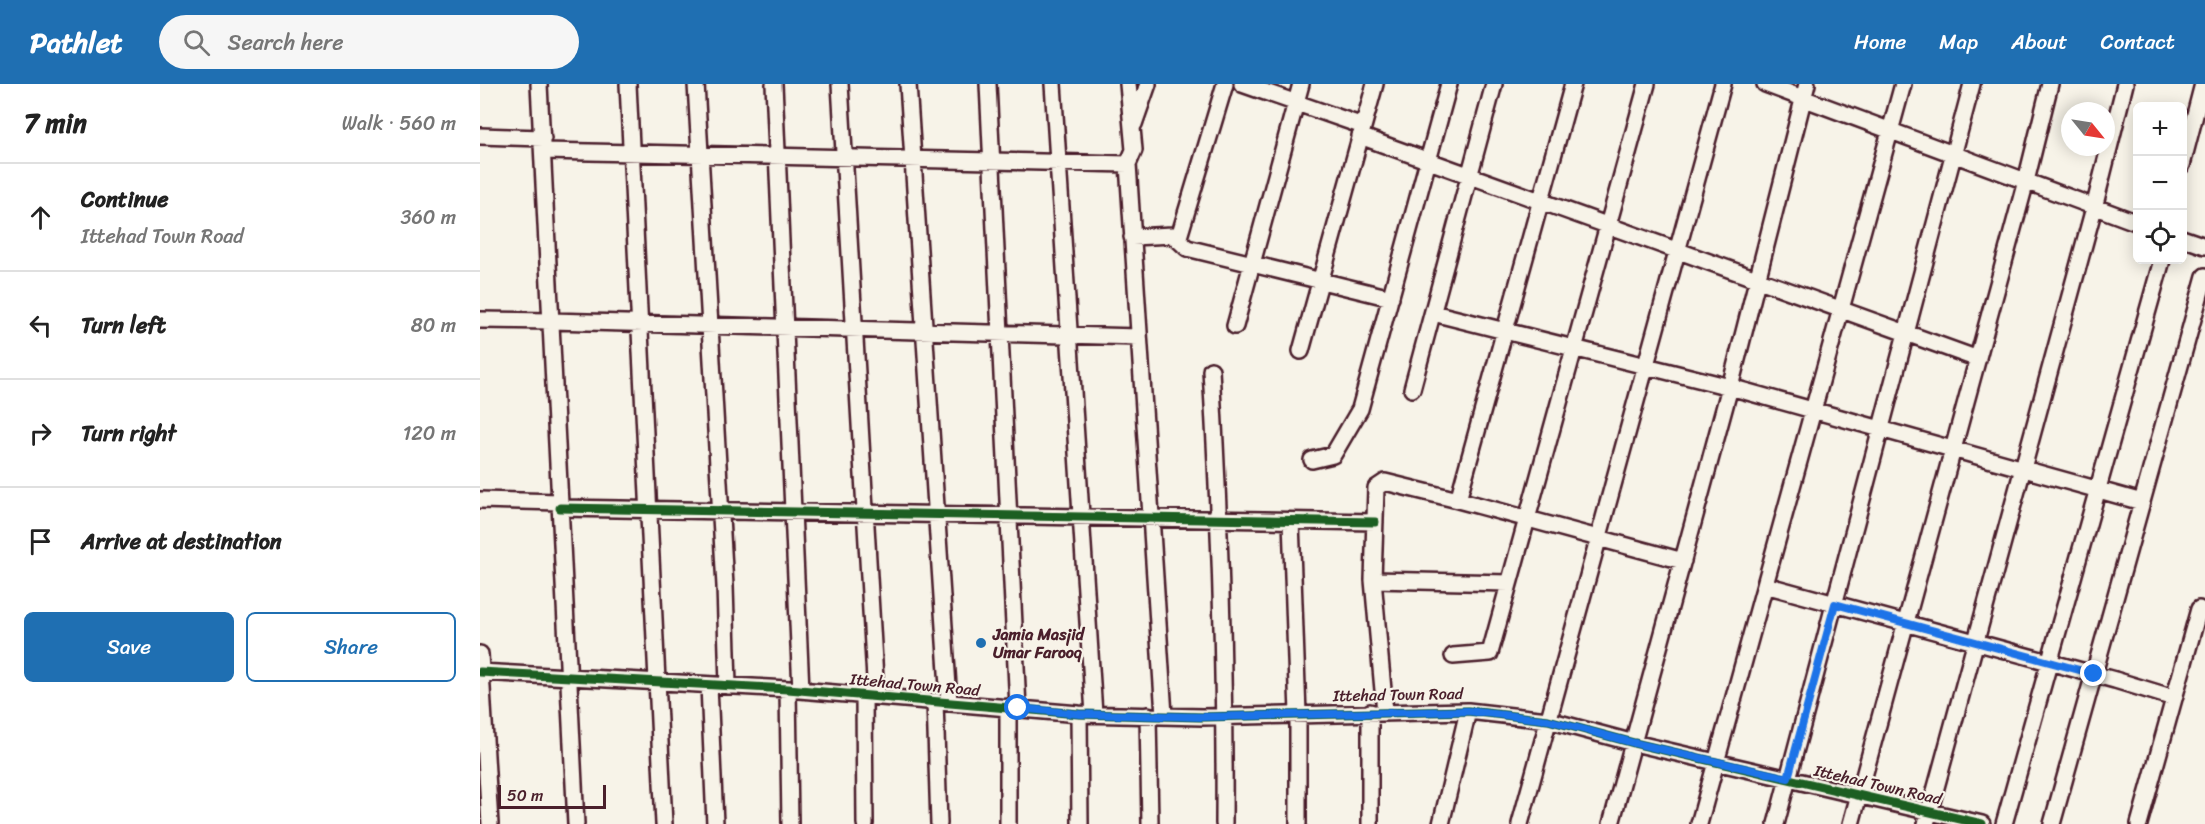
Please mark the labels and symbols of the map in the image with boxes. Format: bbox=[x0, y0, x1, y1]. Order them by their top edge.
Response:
north arrow bbox=[2061, 102, 2115, 156]
place label: Jamia Masjid Umar Farooq bbox=[992, 620, 1086, 667]
marker: Jamia Masjid Umar Farooq bbox=[974, 636, 988, 650]
route end bbox=[2080, 660, 2106, 686]
street label: Ittehad Town Road bbox=[848, 664, 983, 705]
street label: Ittehad Town Road bbox=[1332, 679, 1465, 710]
route start bbox=[1004, 694, 1030, 720]
street label: Ittehad Town Road bbox=[1810, 755, 1946, 814]
scale bar bbox=[498, 782, 606, 810]

